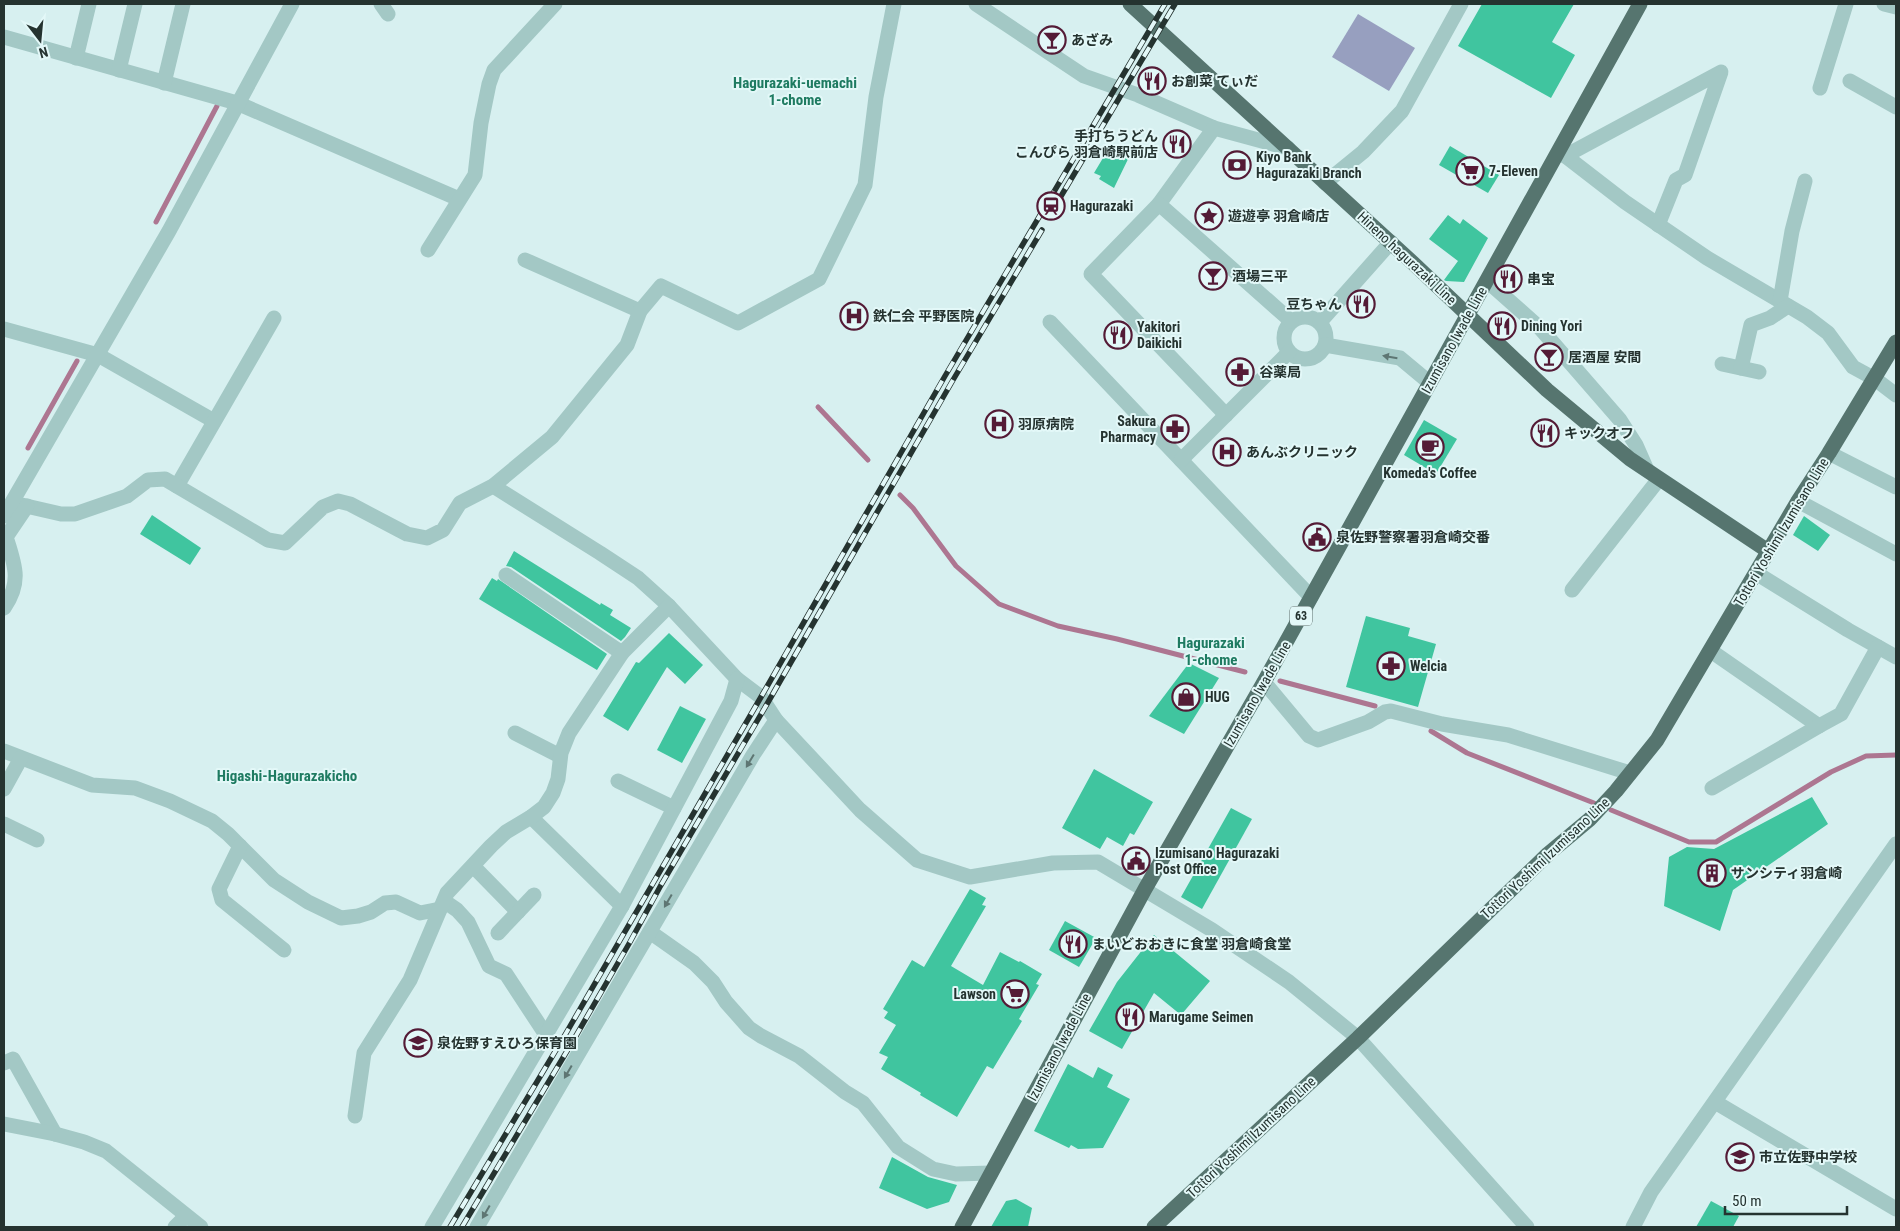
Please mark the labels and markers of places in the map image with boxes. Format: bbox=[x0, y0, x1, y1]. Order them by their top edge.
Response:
bar icon: あざみ bbox=[1037, 25, 1067, 55]
place label: あざみ bbox=[1071, 32, 1113, 48]
restaurant icon: お創菜 てぃだ bbox=[1137, 66, 1167, 96]
place label: お創菜 てぃだ bbox=[1171, 73, 1258, 89]
place label: 手打ちうどん こんぴら 羽倉崎駅前店 bbox=[1015, 128, 1158, 160]
restaurant icon: 手打ちうどん こんぴら 羽倉崎駅前店 bbox=[1162, 129, 1192, 159]
place label: Kiyo Bank Hagurazaki Branch bbox=[1256, 149, 1362, 181]
bank icon: Kiyo Bank Hagurazaki Branch bbox=[1222, 150, 1252, 180]
supermarket icon: 7-Eleven bbox=[1455, 156, 1485, 186]
place label: 7-Eleven bbox=[1489, 163, 1538, 179]
station icon: Hagurazaki bbox=[1036, 191, 1066, 221]
place label: Hagurazaki bbox=[1070, 198, 1133, 214]
place icon: 遊遊亭 羽倉崎店 bbox=[1194, 201, 1224, 231]
place label: 遊遊亭 羽倉崎店 bbox=[1228, 208, 1329, 224]
bar icon: 酒場三平 bbox=[1198, 261, 1228, 291]
restaurant icon: 串宝 bbox=[1493, 264, 1523, 294]
place label: 酒場三平 bbox=[1232, 268, 1288, 284]
place label: 串宝 bbox=[1527, 271, 1555, 287]
restaurant icon: 豆ちゃん bbox=[1346, 289, 1376, 319]
place label: 豆ちゃん bbox=[1286, 296, 1342, 312]
hospital icon: 鉄仁会 平野医院 bbox=[839, 301, 869, 331]
place label: 鉄仁会 平野医院 bbox=[873, 308, 974, 324]
restaurant icon: Dining Yori bbox=[1487, 311, 1517, 341]
place label: Dining Yori bbox=[1521, 318, 1582, 334]
place label: Yakitori Daikichi bbox=[1137, 319, 1182, 351]
restaurant icon: Yakitori Daikichi bbox=[1103, 320, 1133, 350]
bar icon: 居酒屋 安間 bbox=[1534, 342, 1564, 372]
place label: 居酒屋 安間 bbox=[1568, 349, 1641, 365]
pharmacy icon: 谷薬局 bbox=[1225, 357, 1255, 387]
place label: 谷薬局 bbox=[1259, 364, 1301, 380]
hospital icon: 羽原病院 bbox=[984, 409, 1014, 439]
place label: Sakura Pharmacy bbox=[1100, 413, 1157, 445]
pharmacy icon: Sakura Pharmacy bbox=[1160, 414, 1190, 444]
place label: 羽原病院 bbox=[1018, 416, 1074, 432]
restaurant icon: キックオフ bbox=[1530, 418, 1560, 448]
place label: キックオフ bbox=[1564, 425, 1634, 441]
cafe icon: Komeda's Coffee bbox=[1415, 432, 1445, 462]
hospital icon: あんぶクリニック bbox=[1212, 437, 1242, 467]
place label: あんぶクリニック bbox=[1246, 444, 1358, 460]
place label: Komeda's Coffee bbox=[1383, 465, 1477, 481]
public building icon: 泉佐野警察署羽倉崎交番 bbox=[1302, 522, 1332, 552]
place label: 泉佐野警察署羽倉崎交番 bbox=[1336, 529, 1490, 545]
pharmacy icon: Welcia bbox=[1376, 651, 1406, 681]
place label: Welcia bbox=[1410, 658, 1447, 674]
shop icon: HUG bbox=[1171, 682, 1201, 712]
place label: HUG bbox=[1205, 689, 1230, 705]
place label: Izumisano Hagurazaki Post Office bbox=[1155, 845, 1279, 877]
public building icon: Izumisano Hagurazaki Post Office bbox=[1121, 846, 1151, 876]
building icon: サンシティ羽倉崎 bbox=[1697, 858, 1727, 888]
place label: サンシティ羽倉崎 bbox=[1731, 865, 1842, 881]
restaurant icon: まいどおおきに食堂 羽倉崎食堂 bbox=[1058, 929, 1088, 959]
place label: まいどおおきに食堂 羽倉崎食堂 bbox=[1092, 936, 1291, 952]
supermarket icon: Lawson bbox=[1000, 979, 1030, 1009]
place label: Lawson bbox=[954, 986, 996, 1002]
restaurant icon: Marugame Seimen bbox=[1115, 1002, 1145, 1032]
place label: Marugame Seimen bbox=[1149, 1009, 1254, 1025]
school or university icon: 泉佐野すえひろ保育園 bbox=[403, 1028, 433, 1058]
place label: 泉佐野すえひろ保育園 bbox=[437, 1035, 577, 1051]
school or university icon: 市立佐野中学校 bbox=[1725, 1142, 1755, 1172]
place label: 市立佐野中学校 bbox=[1759, 1149, 1857, 1165]

